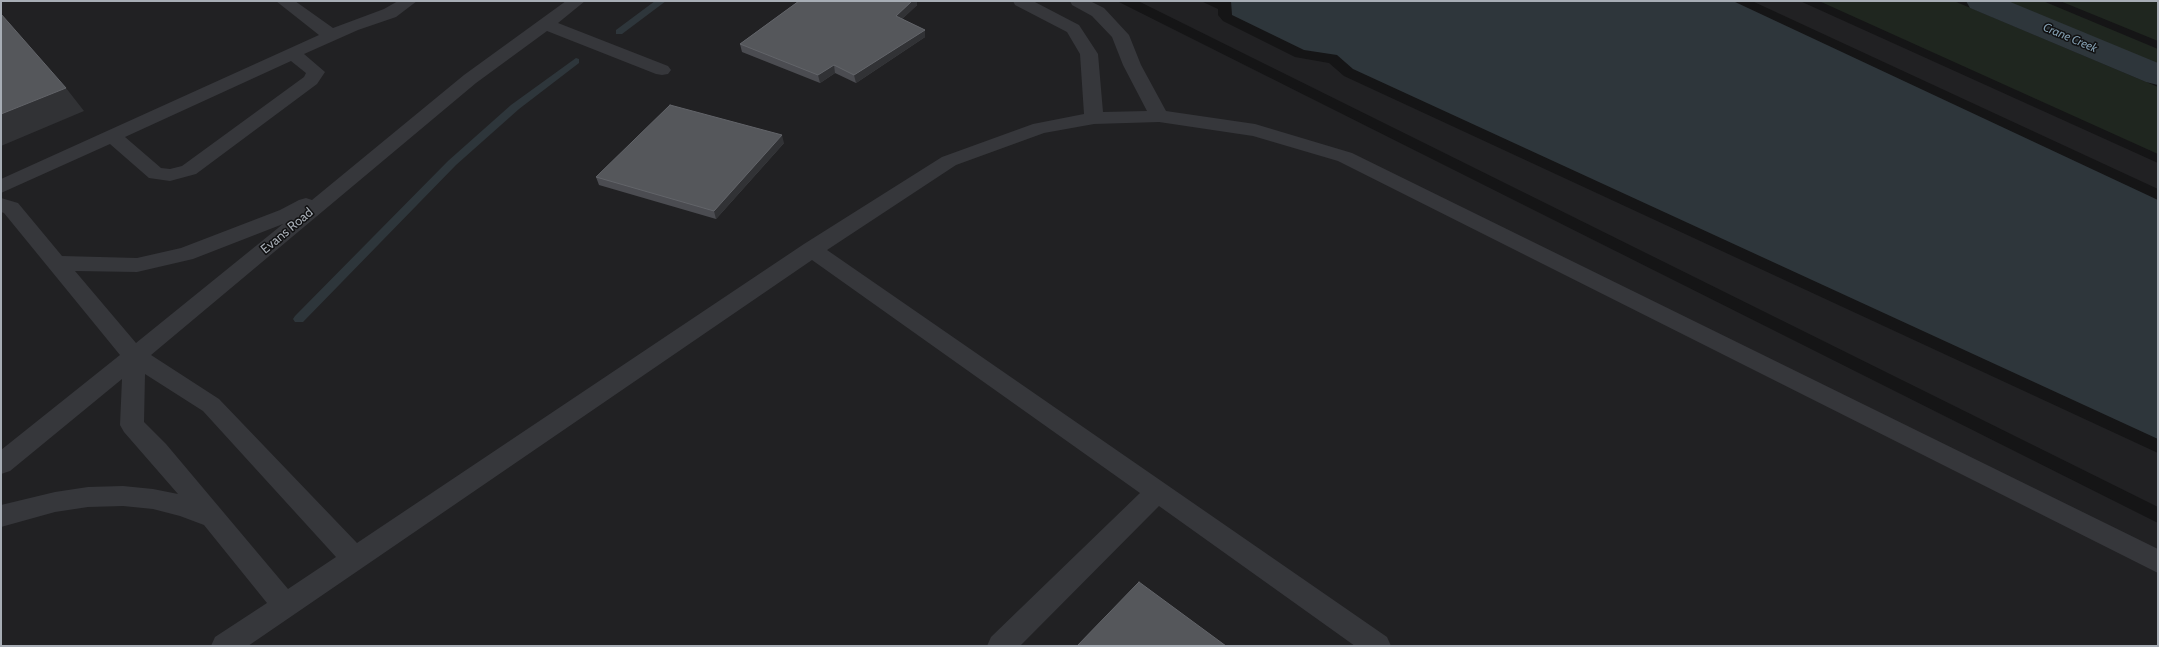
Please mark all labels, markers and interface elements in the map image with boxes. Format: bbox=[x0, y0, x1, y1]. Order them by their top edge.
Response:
water label: Crane Creek bbox=[2041, 20, 2099, 56]
street label: Evans Road bbox=[258, 205, 316, 257]

